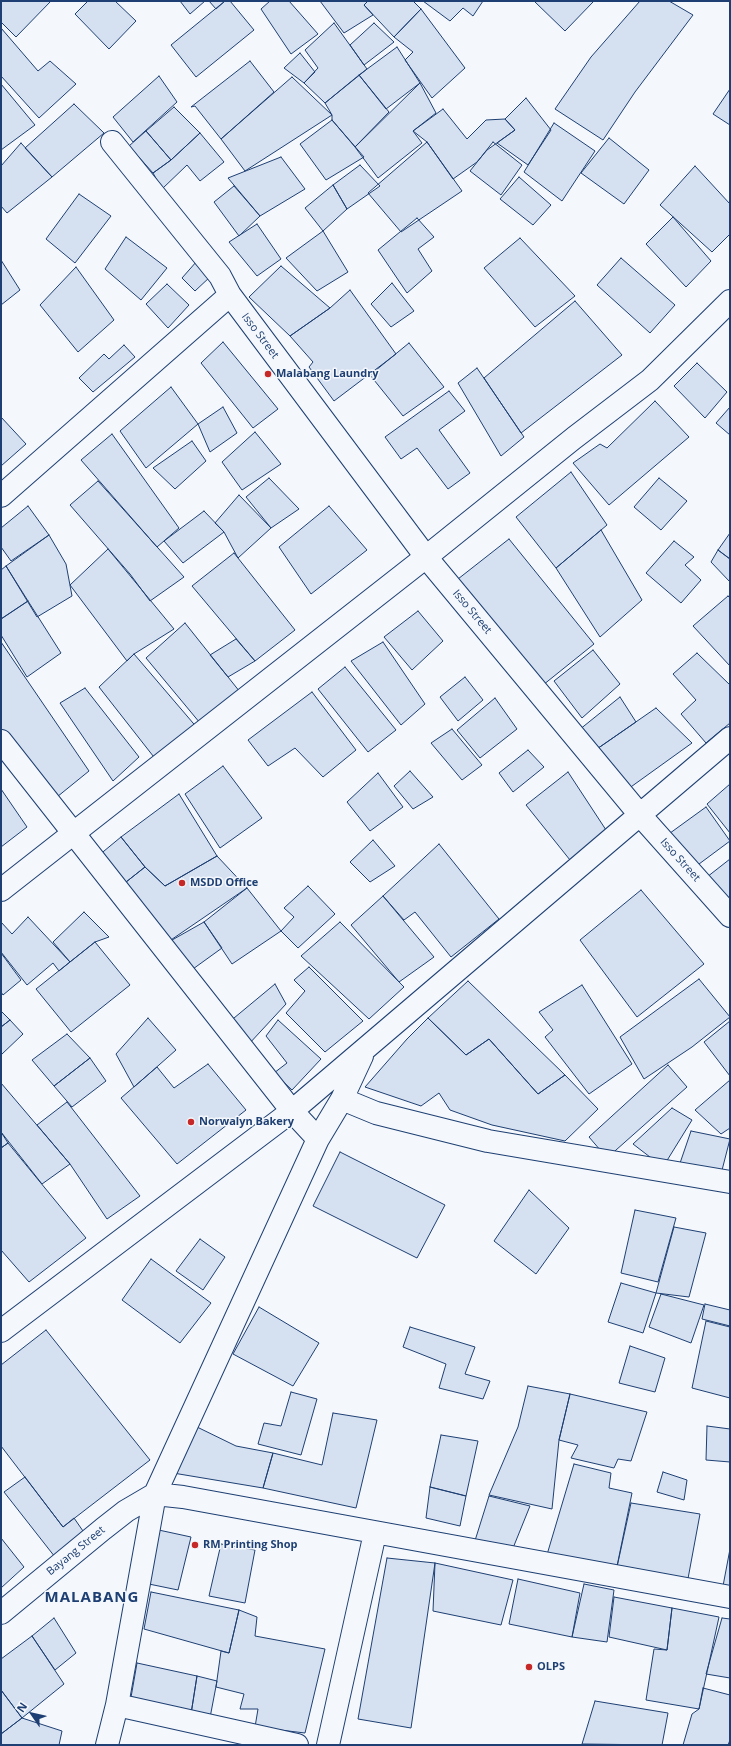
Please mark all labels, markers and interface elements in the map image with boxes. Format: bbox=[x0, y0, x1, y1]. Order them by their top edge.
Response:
street label: Isso Street bbox=[239, 311, 281, 361]
place label: Malabang Laundry bbox=[276, 367, 378, 381]
marker: Malabang Laundry bbox=[263, 369, 273, 379]
street label: Isso Street bbox=[450, 587, 494, 637]
street label: Isso Street bbox=[657, 836, 703, 884]
place label: MSDD Office bbox=[190, 876, 258, 890]
marker: MSDD Office bbox=[177, 878, 187, 888]
place label: Norwalyn Bakery bbox=[199, 1115, 294, 1129]
marker: Norwalyn Bakery bbox=[186, 1117, 196, 1127]
street label: Bayang Street bbox=[44, 1523, 108, 1579]
place label: RM Printing Shop bbox=[203, 1538, 297, 1552]
marker: RM Printing Shop bbox=[190, 1540, 200, 1550]
district label: MALABANG bbox=[45, 1589, 139, 1607]
place label: OLPS bbox=[537, 1660, 565, 1674]
marker: OLPS bbox=[524, 1662, 534, 1672]
north arrow bbox=[12, 1694, 52, 1734]
text: N bbox=[13, 1699, 30, 1715]

